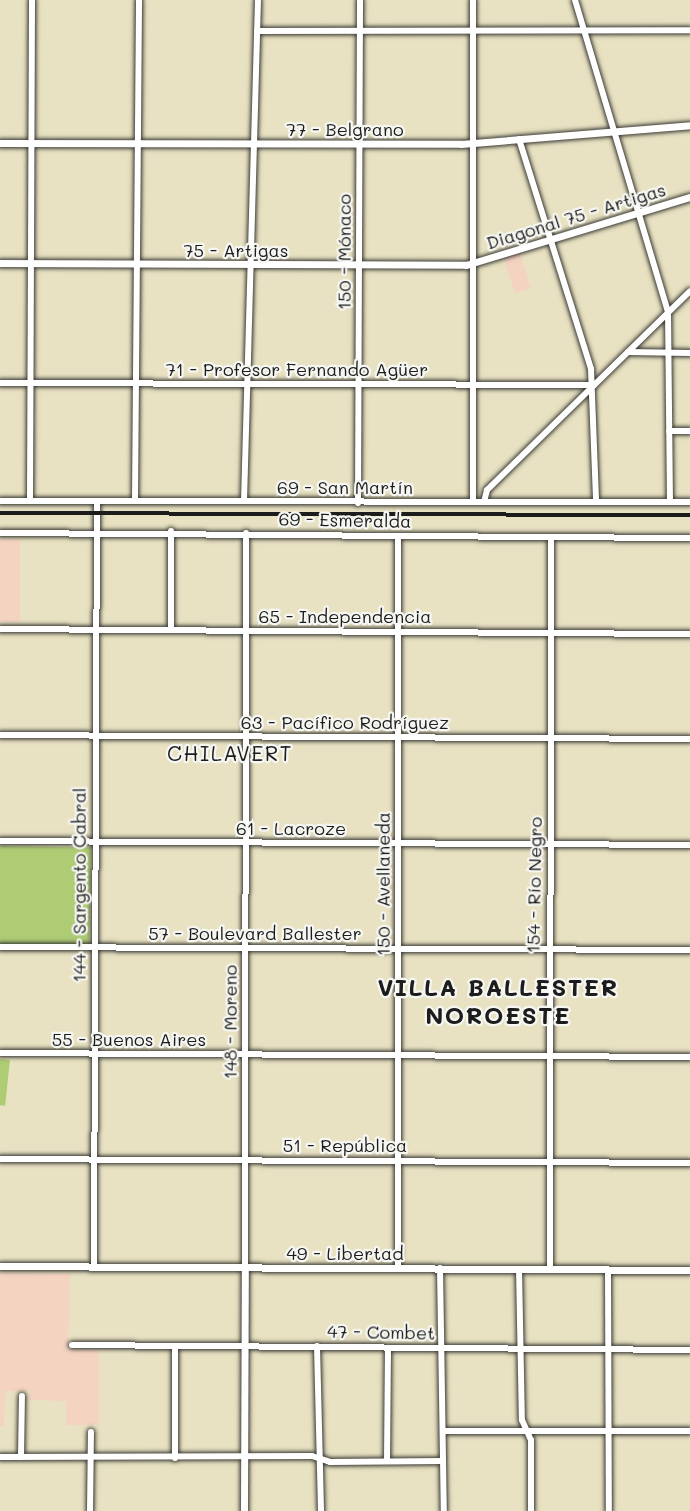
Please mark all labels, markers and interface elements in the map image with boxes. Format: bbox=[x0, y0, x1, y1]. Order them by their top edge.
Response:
street label: 77 - Belgrano bbox=[286, 118, 404, 140]
street label: Diagonal 75 - Artigas bbox=[484, 178, 668, 254]
street label: 150 - Mónaco bbox=[333, 194, 355, 310]
street label: 75 - Artigas bbox=[184, 239, 288, 261]
street label: 71 - Profesor Fernando Agüer bbox=[166, 358, 428, 380]
street label: 69 - San Martín bbox=[277, 476, 413, 498]
street label: 69 - Esmeralda bbox=[279, 508, 411, 532]
street label: 65 - Independencia bbox=[259, 605, 431, 627]
street label: 63 - Pacífico Rodríguez bbox=[241, 711, 449, 733]
district label: CHILAVERT bbox=[167, 740, 293, 766]
street label: 144 - Sargento Cabral bbox=[68, 788, 90, 982]
street label: 150 - Avellaneda bbox=[372, 812, 394, 956]
street label: 61 - Lacroze bbox=[236, 817, 346, 839]
street label: 154 - Río Negro bbox=[522, 817, 546, 953]
street label: 57 - Boulevard Ballester bbox=[148, 922, 362, 944]
street label: 148 - Moreno bbox=[219, 965, 241, 1079]
district label: VILLA BALLESTER NOROESTE bbox=[377, 973, 619, 1029]
street label: 55 - Buenos Aires bbox=[52, 1028, 206, 1050]
street label: 51 - República bbox=[283, 1134, 407, 1156]
street label: 49 - Libertad bbox=[286, 1242, 404, 1264]
street label: 47 - Combet bbox=[327, 1320, 435, 1344]

